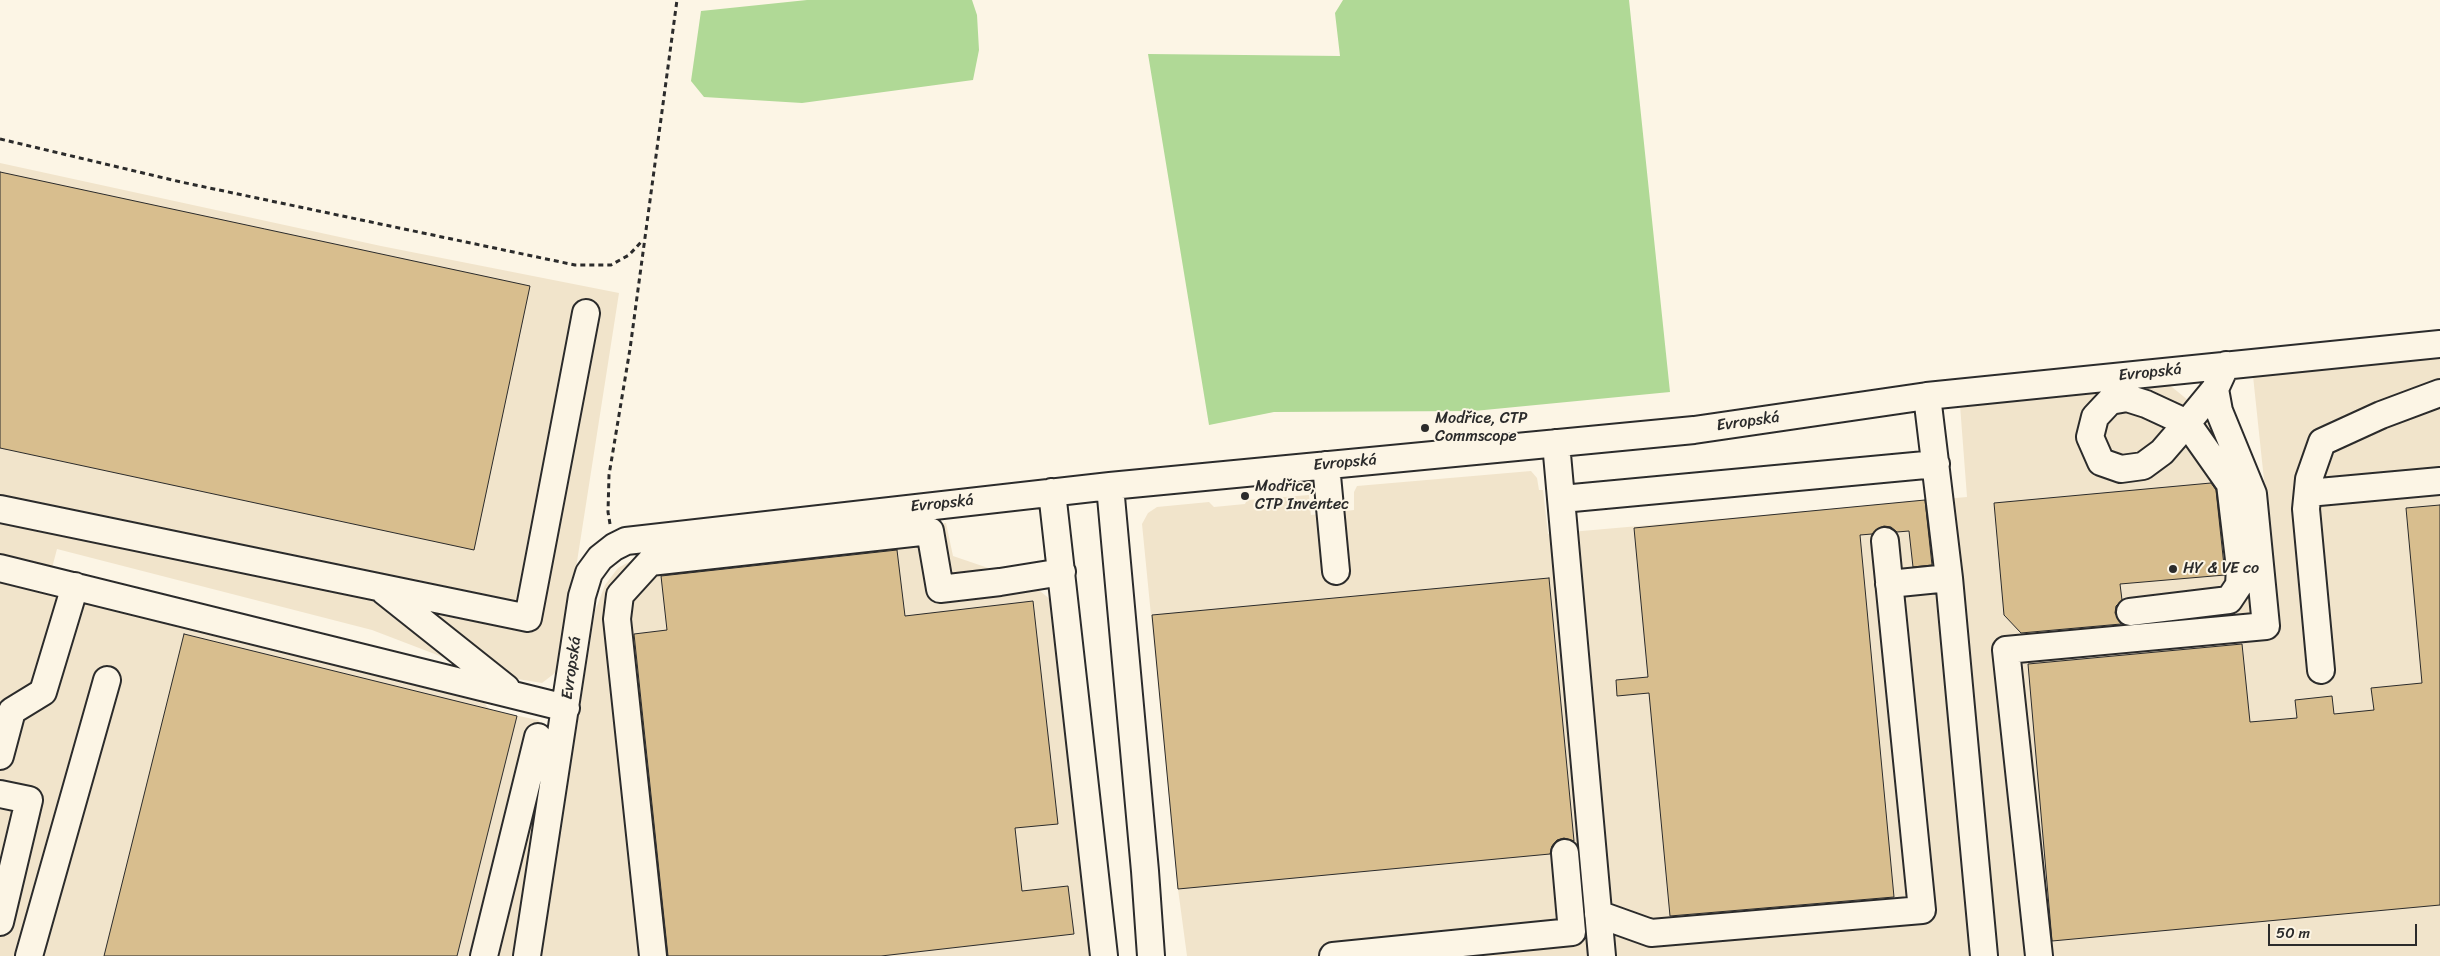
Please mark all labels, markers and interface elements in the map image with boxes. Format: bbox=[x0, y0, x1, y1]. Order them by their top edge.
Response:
street label: Evropská bbox=[2117, 360, 2183, 386]
street label: Evropská bbox=[1715, 408, 1781, 436]
place label: Modřice, CTP Commscope bbox=[1435, 409, 1527, 447]
marker: Modřice, CTP Commscope bbox=[1419, 422, 1431, 434]
street label: Evropská bbox=[1313, 451, 1377, 475]
place label: Modřice, CTP Inventec bbox=[1255, 477, 1349, 515]
marker: Modřice, CTP Inventec bbox=[1239, 490, 1251, 502]
street label: Evropská bbox=[909, 491, 975, 517]
place label: HY & VE co bbox=[2183, 559, 2259, 579]
marker: HY & VE co bbox=[2167, 563, 2179, 575]
street label: Evropská bbox=[558, 635, 586, 701]
scale bar bbox=[2270, 914, 2419, 946]
text: 50 m bbox=[2276, 920, 2310, 946]

